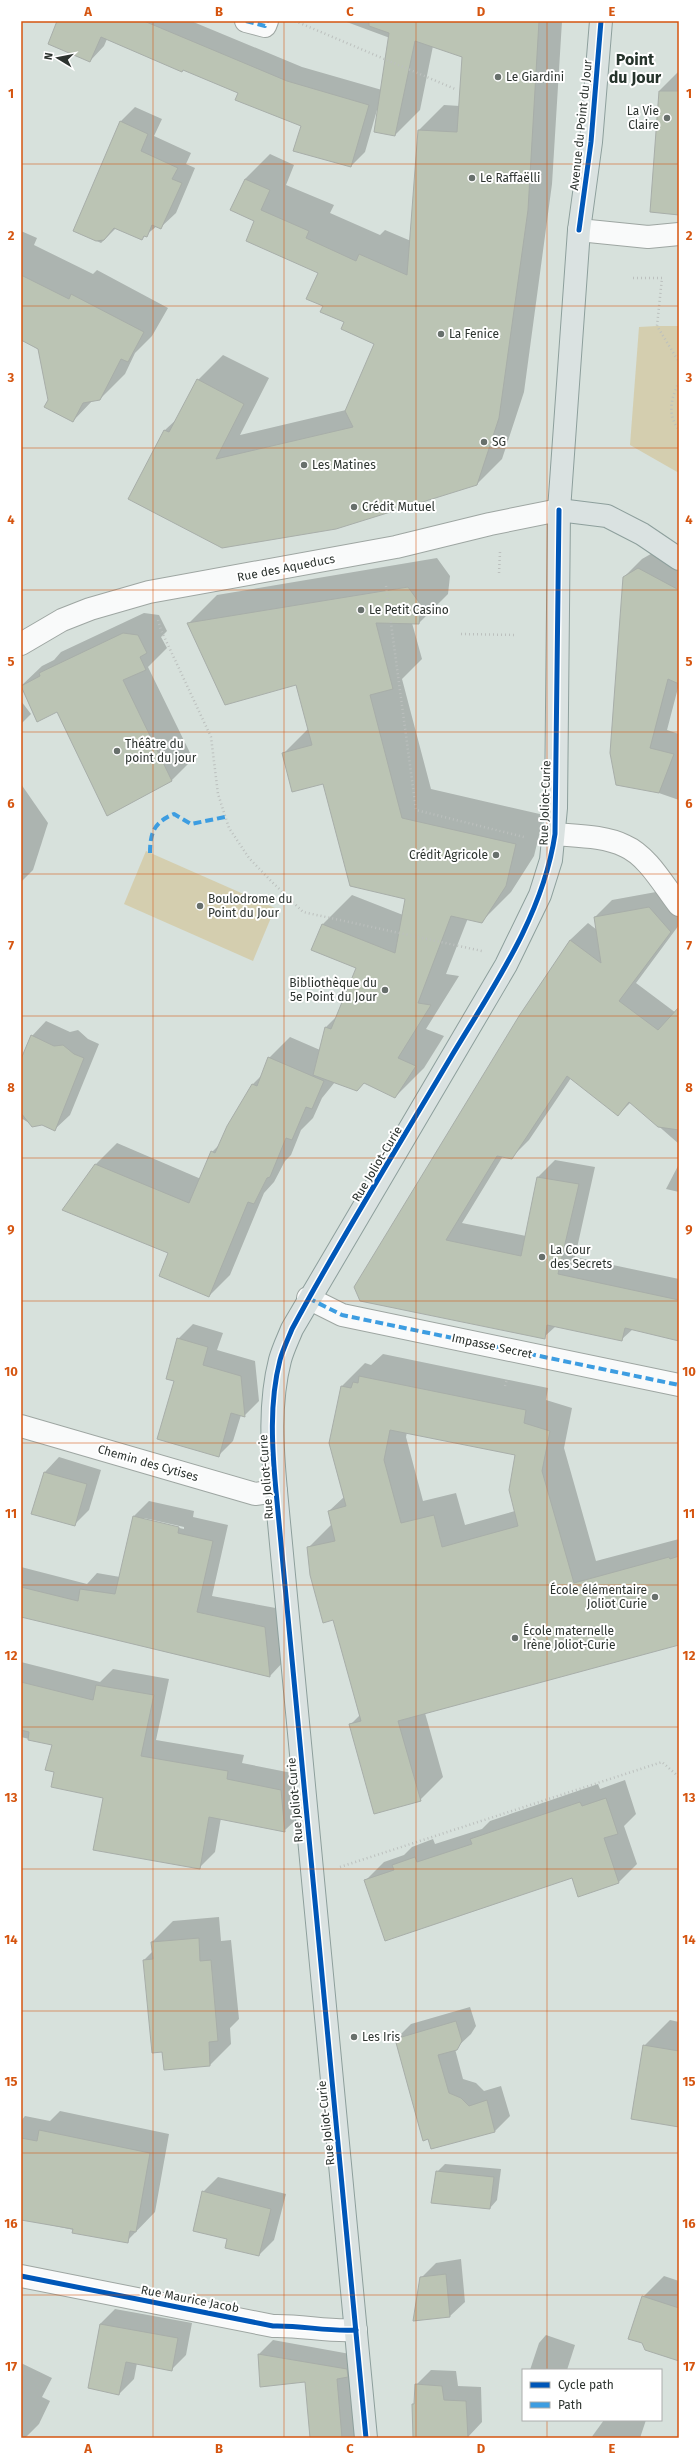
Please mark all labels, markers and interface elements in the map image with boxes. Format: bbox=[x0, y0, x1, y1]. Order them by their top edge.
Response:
text: A bbox=[83, 4, 92, 19]
text: B bbox=[215, 4, 223, 19]
text: C bbox=[346, 4, 354, 19]
text: D bbox=[477, 4, 486, 19]
text: E bbox=[609, 4, 616, 19]
north arrow bbox=[38, 38, 78, 78]
district label: Point du Jour bbox=[609, 50, 662, 87]
text: N bbox=[42, 52, 56, 61]
street label: Avenue du Point du Jour bbox=[567, 59, 595, 191]
place label: Le Giardini bbox=[506, 70, 564, 84]
marker: Le Giardini bbox=[493, 72, 503, 82]
text: 1 bbox=[8, 86, 14, 101]
text: 1 bbox=[686, 86, 692, 101]
place label: La Vie Claire bbox=[627, 104, 659, 132]
marker: La Vie Claire bbox=[662, 113, 672, 123]
place label: Le Raffaëlli bbox=[480, 171, 540, 185]
marker: Le Raffaëlli bbox=[467, 173, 477, 183]
text: 2 bbox=[8, 228, 15, 243]
text: 2 bbox=[686, 228, 693, 243]
place label: La Fenice bbox=[449, 327, 499, 341]
marker: La Fenice bbox=[436, 329, 446, 339]
text: 3 bbox=[7, 370, 15, 385]
text: 3 bbox=[685, 370, 693, 385]
place label: SG bbox=[492, 435, 506, 449]
marker: SG bbox=[479, 437, 489, 447]
place label: Les Matines bbox=[312, 458, 376, 472]
marker: Les Matines bbox=[299, 460, 309, 470]
place label: Crédit Mutuel bbox=[362, 500, 436, 514]
marker: Crédit Mutuel bbox=[349, 502, 359, 512]
text: 4 bbox=[7, 512, 15, 527]
text: 4 bbox=[685, 512, 693, 527]
street label: Rue des Aqueducs bbox=[236, 552, 337, 584]
place label: Le Petit Casino bbox=[369, 603, 449, 617]
marker: Le Petit Casino bbox=[356, 605, 366, 615]
text: 5 bbox=[8, 654, 15, 669]
text: 5 bbox=[686, 654, 693, 669]
place label: Théâtre du point du jour bbox=[125, 737, 197, 765]
marker: Théâtre du point du jour bbox=[112, 746, 122, 756]
street label: Rue Joliot-Curie bbox=[537, 760, 553, 846]
text: 6 bbox=[7, 796, 15, 811]
text: 6 bbox=[685, 796, 693, 811]
place label: Crédit Agricole bbox=[409, 848, 488, 862]
marker: Crédit Agricole bbox=[491, 850, 501, 860]
place label: Boulodrome du Point du Jour bbox=[208, 892, 292, 920]
marker: Boulodrome du Point du Jour bbox=[195, 901, 205, 911]
text: 7 bbox=[8, 938, 14, 953]
text: 7 bbox=[686, 938, 692, 953]
place label: Bibliothèque du 5e Point du Jour bbox=[289, 976, 377, 1004]
marker: Bibliothèque du 5e Point du Jour bbox=[380, 985, 390, 995]
text: 8 bbox=[7, 1080, 15, 1095]
text: 8 bbox=[685, 1080, 693, 1095]
street label: Rue Joliot-Curie bbox=[349, 1124, 405, 1204]
text: 9 bbox=[7, 1222, 15, 1237]
text: 9 bbox=[685, 1222, 693, 1237]
place label: La Cour des Secrets bbox=[550, 1243, 612, 1271]
marker: La Cour des Secrets bbox=[537, 1252, 547, 1262]
street label: Impasse Secret bbox=[450, 1331, 534, 1362]
text: 10 bbox=[4, 1364, 18, 1379]
text: 10 bbox=[682, 1364, 696, 1379]
street label: Rue Joliot-Curie bbox=[256, 1434, 276, 1520]
street label: Chemin des Cytises bbox=[96, 1442, 200, 1484]
text: 11 bbox=[5, 1506, 17, 1521]
text: 11 bbox=[683, 1506, 695, 1521]
place label: École élémentaire Joliot Curie bbox=[550, 1582, 647, 1611]
marker: École élémentaire Joliot Curie bbox=[650, 1592, 660, 1602]
place label: École maternelle Irène Joliot-Curie bbox=[523, 1623, 615, 1652]
marker: École maternelle Irène Joliot-Curie bbox=[510, 1633, 520, 1643]
text: 12 bbox=[5, 1648, 18, 1663]
text: 12 bbox=[683, 1648, 696, 1663]
street label: Rue Joliot-Curie bbox=[284, 1757, 306, 1843]
text: 13 bbox=[5, 1790, 18, 1805]
text: 13 bbox=[683, 1790, 696, 1805]
text: 14 bbox=[4, 1932, 18, 1947]
text: 14 bbox=[682, 1932, 696, 1947]
place label: Les Iris bbox=[362, 2030, 401, 2044]
marker: Les Iris bbox=[349, 2032, 359, 2042]
text: 15 bbox=[4, 2074, 18, 2089]
text: 15 bbox=[682, 2074, 696, 2089]
street label: Rue Joliot-Curie bbox=[315, 2080, 337, 2166]
text: 16 bbox=[4, 2216, 18, 2231]
text: 16 bbox=[682, 2216, 696, 2231]
street label: Rue Maurice Jacob bbox=[140, 2283, 240, 2315]
text: 17 bbox=[5, 2359, 17, 2374]
text: 17 bbox=[683, 2359, 695, 2374]
legend bbox=[522, 2369, 662, 2421]
text: Cycle path bbox=[558, 2378, 614, 2392]
text: Path bbox=[558, 2398, 582, 2412]
text: A bbox=[83, 2441, 92, 2456]
text: B bbox=[215, 2441, 223, 2456]
text: C bbox=[346, 2441, 354, 2456]
text: D bbox=[477, 2441, 486, 2456]
text: E bbox=[609, 2441, 616, 2456]

